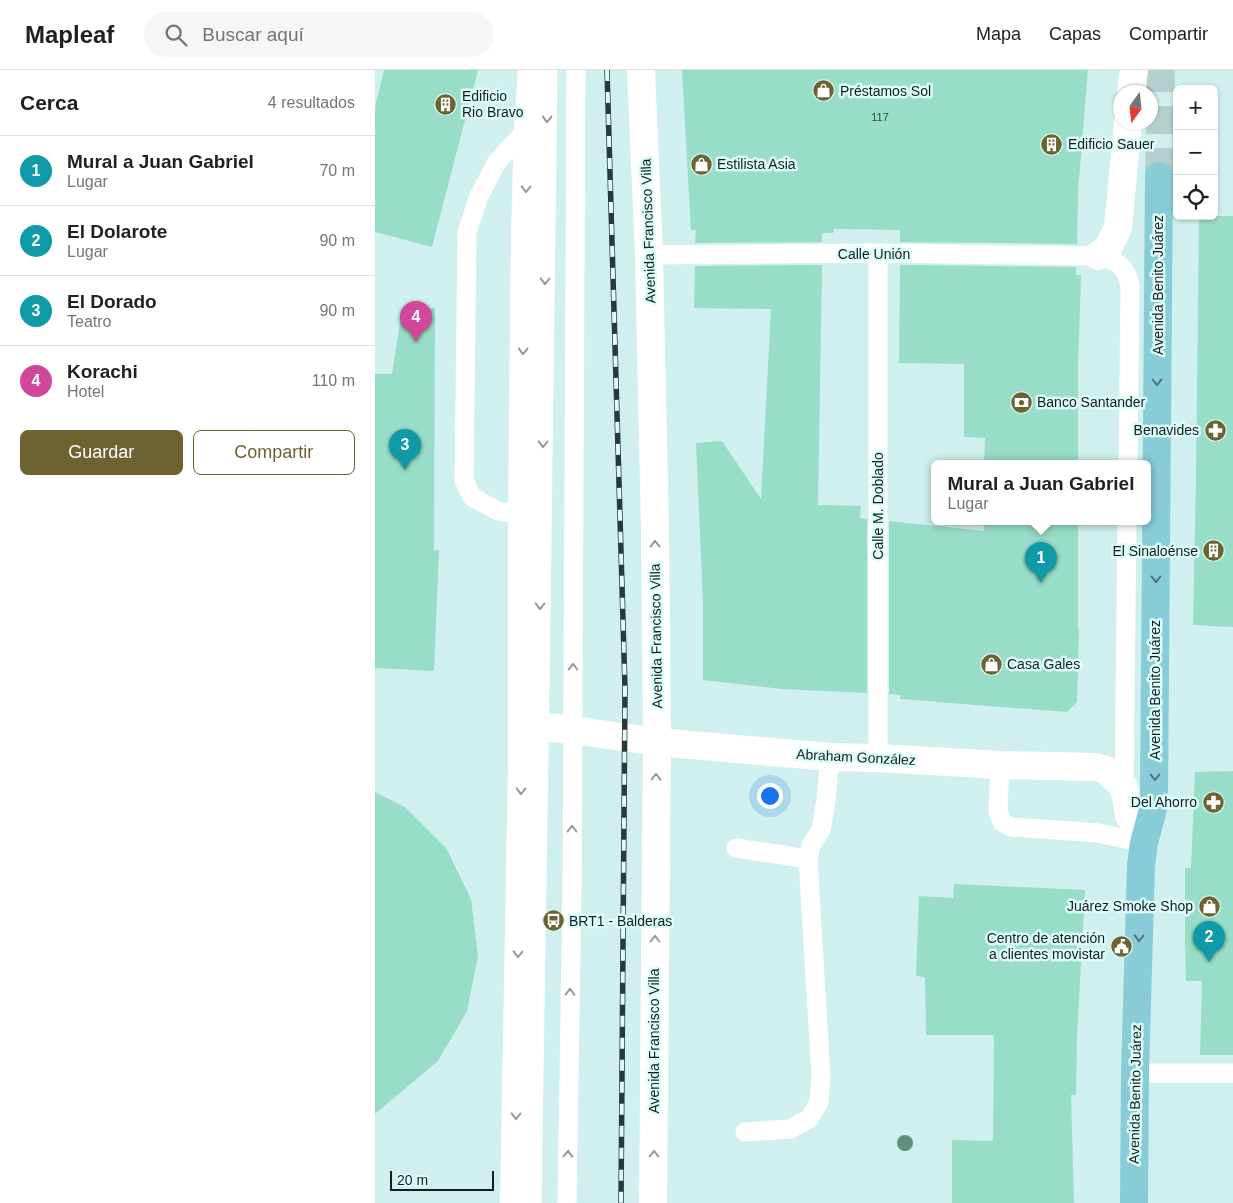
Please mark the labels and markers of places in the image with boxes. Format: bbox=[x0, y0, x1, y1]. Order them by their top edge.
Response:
shop icon: Préstamos Sol bbox=[812, 79, 836, 103]
place label: Préstamos Sol bbox=[840, 83, 931, 99]
place label: Edificio Rio Bravo bbox=[462, 88, 524, 120]
building icon: Edificio Rio Bravo bbox=[434, 92, 458, 116]
building icon: Edificio Sauer bbox=[1040, 132, 1064, 156]
place label: Edificio Sauer bbox=[1068, 136, 1155, 152]
shop icon: Estilista Asia bbox=[689, 152, 713, 176]
place label: Estilista Asia bbox=[717, 156, 796, 172]
pin: 4 bbox=[400, 301, 432, 342]
bank icon: Banco Santander bbox=[1009, 390, 1033, 414]
place label: Banco Santander bbox=[1037, 394, 1146, 410]
pharmacy icon: Benavides bbox=[1203, 418, 1227, 442]
place label: Benavides bbox=[1134, 422, 1199, 438]
pin: 3 bbox=[389, 429, 421, 470]
building icon: El Sinaloénse bbox=[1202, 539, 1226, 563]
pin: 1 bbox=[1025, 542, 1057, 583]
place label: El Sinaloénse bbox=[1112, 543, 1198, 559]
shop icon: Casa Gales bbox=[979, 652, 1003, 676]
place label: Casa Gales bbox=[1007, 656, 1080, 672]
pharmacy icon: Del Ahorro bbox=[1201, 790, 1225, 814]
place label: Del Ahorro bbox=[1131, 794, 1197, 810]
shop icon: Juárez Smoke Shop bbox=[1197, 894, 1221, 918]
place label: Juárez Smoke Shop bbox=[1067, 898, 1193, 914]
bus stop icon: BRT1 - Balderas bbox=[541, 909, 565, 933]
place label: BRT1 - Balderas bbox=[569, 913, 672, 929]
pin: 2 bbox=[1193, 921, 1225, 962]
place label: Centro de atención a clientes movistar bbox=[987, 930, 1105, 962]
public building icon: Centro de atención a clientes movistar bbox=[1109, 934, 1133, 958]

